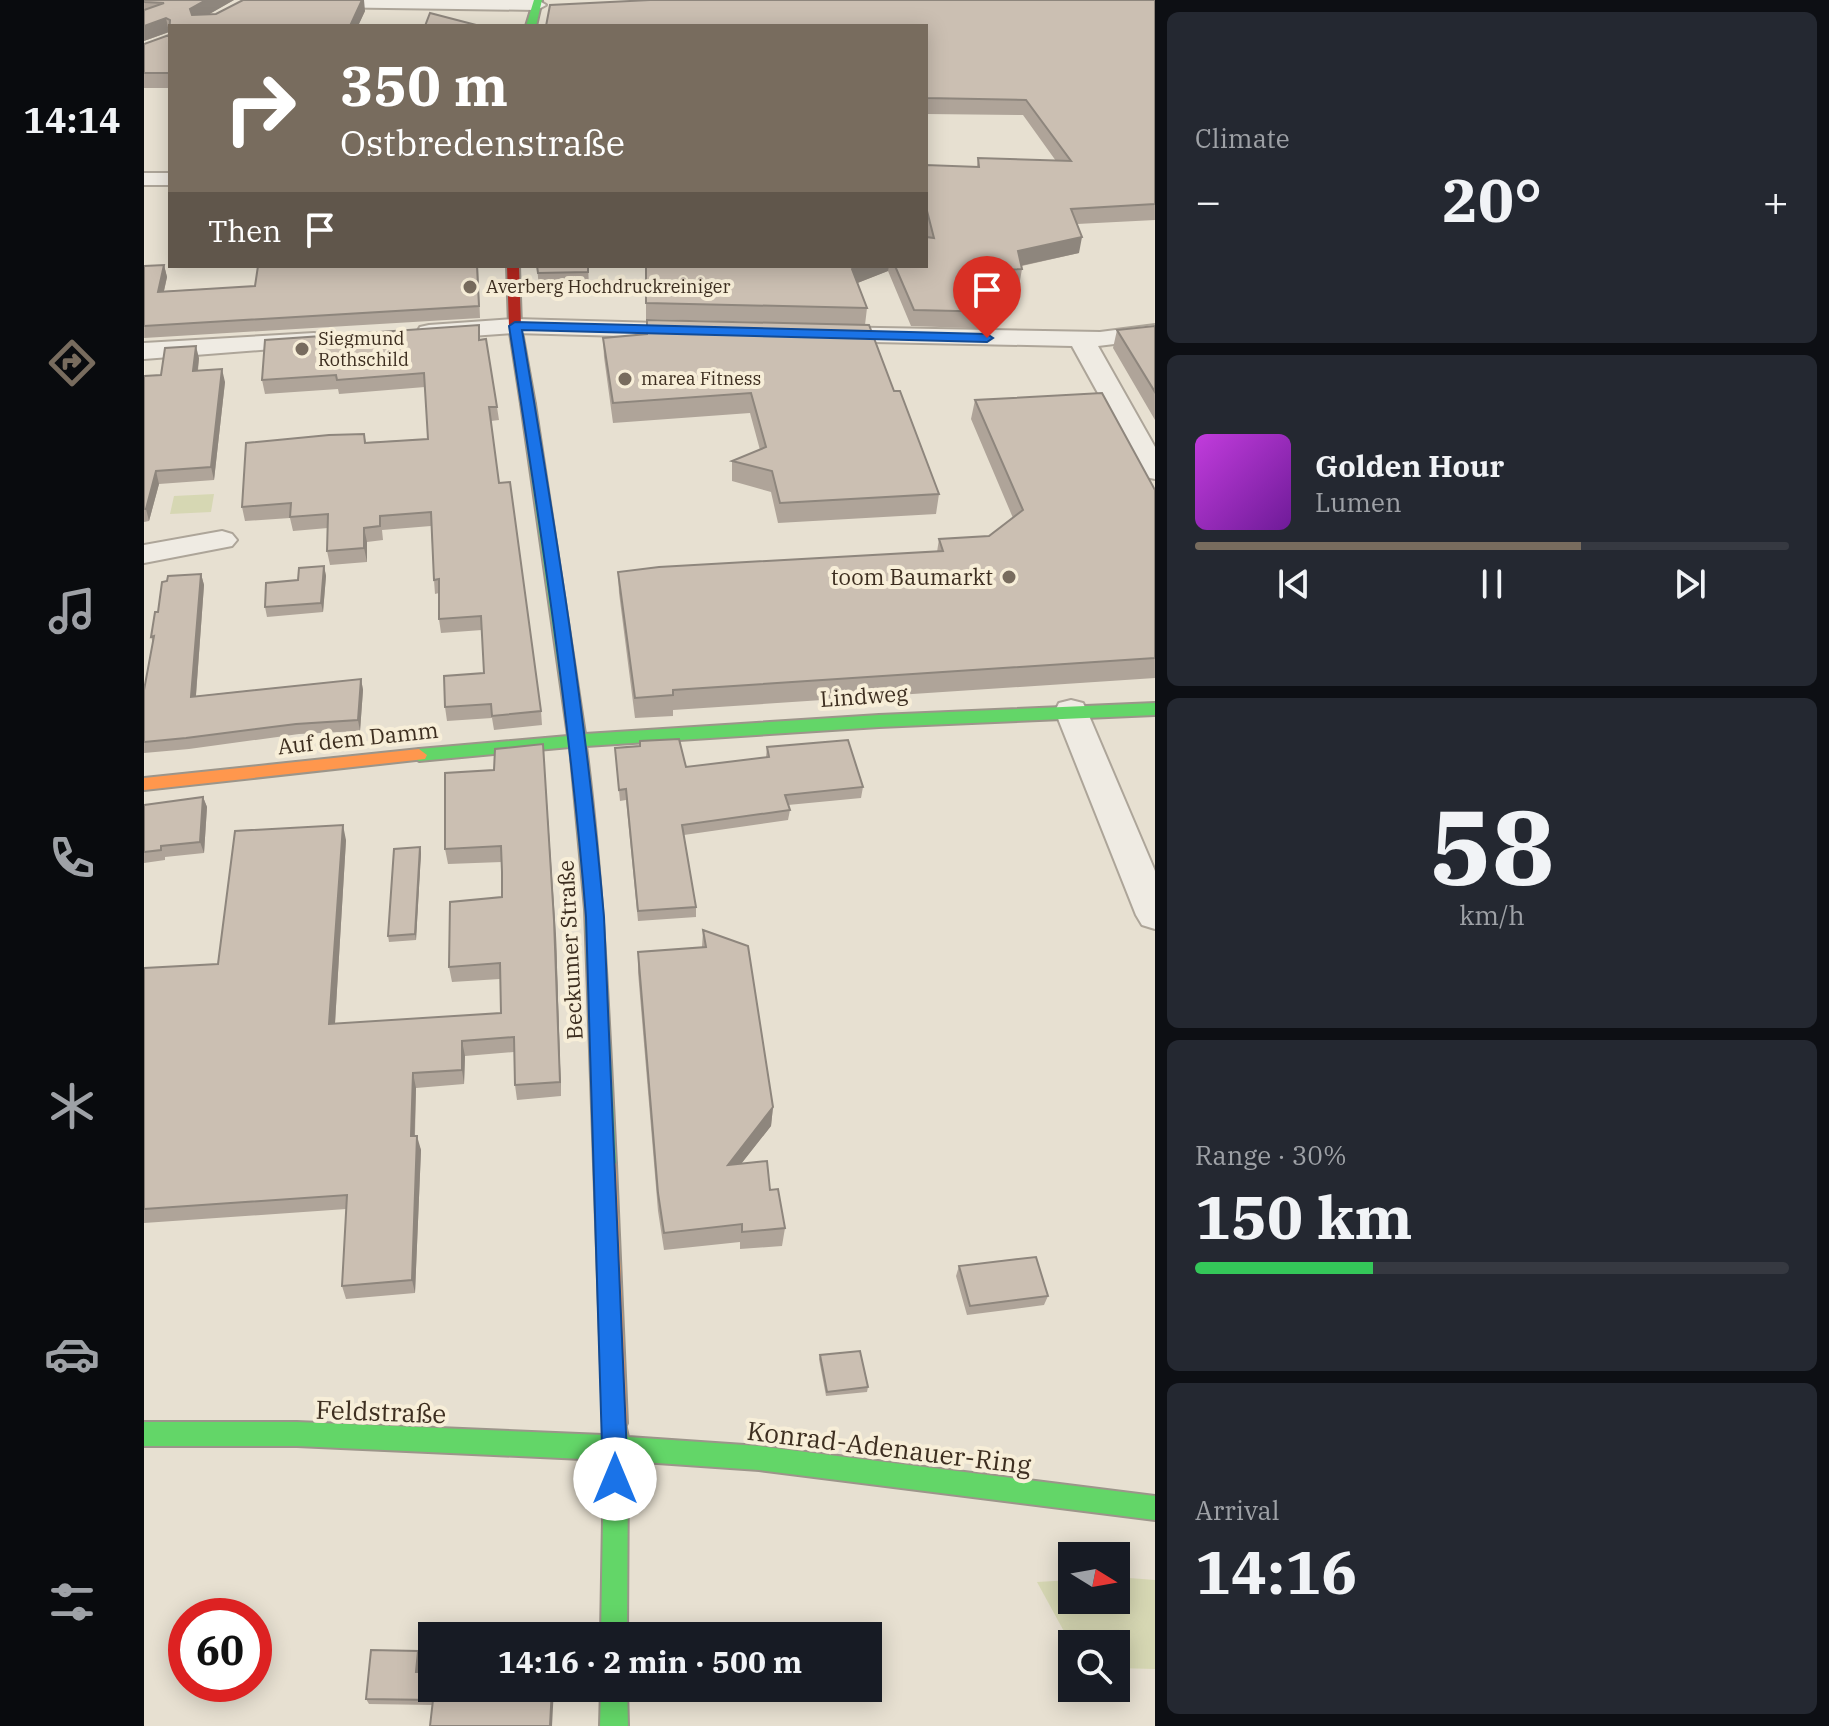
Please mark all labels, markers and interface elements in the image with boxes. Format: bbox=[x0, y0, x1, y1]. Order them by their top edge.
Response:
text: 350 m bbox=[340, 49, 508, 121]
icon: right bbox=[208, 56, 312, 160]
text: 14:14 bbox=[23, 96, 121, 143]
text: Ostbredenstraße bbox=[340, 119, 625, 166]
text: Climate bbox=[1195, 121, 1290, 155]
text: 20° bbox=[1442, 160, 1542, 239]
text: − bbox=[1195, 172, 1221, 229]
text: + bbox=[1763, 172, 1789, 229]
icon: arrive bbox=[298, 208, 342, 252]
text: Then bbox=[208, 211, 282, 250]
pin bbox=[953, 256, 1021, 338]
icon: arrive bbox=[965, 268, 1009, 312]
place label: Averberg Hochdruckreiniger bbox=[486, 275, 731, 298]
marker: Averberg Hochdruckreiniger bbox=[461, 278, 479, 296]
place label: Siegmund Rothschild bbox=[318, 327, 409, 371]
icon: directions bbox=[44, 335, 100, 391]
marker: Siegmund Rothschild bbox=[293, 340, 311, 358]
place label: marea Fitness bbox=[641, 367, 761, 390]
marker: marea Fitness bbox=[616, 370, 634, 388]
text: Golden Hour bbox=[1315, 446, 1504, 485]
text: Lumen bbox=[1315, 485, 1402, 519]
place label: toom Baumarkt bbox=[831, 562, 993, 591]
icon: previous bbox=[1272, 562, 1316, 606]
icon: pause bbox=[1470, 562, 1514, 606]
icon: next bbox=[1668, 562, 1712, 606]
marker: toom Baumarkt bbox=[1000, 568, 1018, 586]
icon: music bbox=[44, 583, 100, 639]
street label: Lindweg bbox=[819, 678, 909, 713]
street label: Auf dem Damm bbox=[276, 715, 440, 760]
text: 58 bbox=[1430, 778, 1554, 914]
icon: phone bbox=[44, 830, 100, 886]
street label: Beckumer Straße bbox=[550, 859, 589, 1041]
text: km/h bbox=[1459, 898, 1525, 932]
icon: climate bbox=[44, 1078, 100, 1134]
text: Range · 30% bbox=[1195, 1138, 1347, 1172]
text: 150 km bbox=[1195, 1177, 1413, 1256]
icon: car bbox=[44, 1326, 100, 1382]
street label: Feldstraße bbox=[315, 1392, 447, 1430]
street label: Konrad-Adenauer-Ring bbox=[745, 1413, 1033, 1481]
position arrow bbox=[573, 1437, 657, 1521]
text: Arrival bbox=[1195, 1493, 1280, 1527]
text: 14:16 bbox=[1195, 1532, 1357, 1611]
north arrow bbox=[1058, 1542, 1130, 1614]
map controls bbox=[1058, 1542, 1130, 1702]
icon: filters bbox=[44, 1574, 100, 1630]
speed limit sign: 60 bbox=[168, 1598, 272, 1702]
button: search bbox=[1058, 1630, 1130, 1702]
text: 14:16 · 2 min · 500 m bbox=[498, 1642, 802, 1681]

